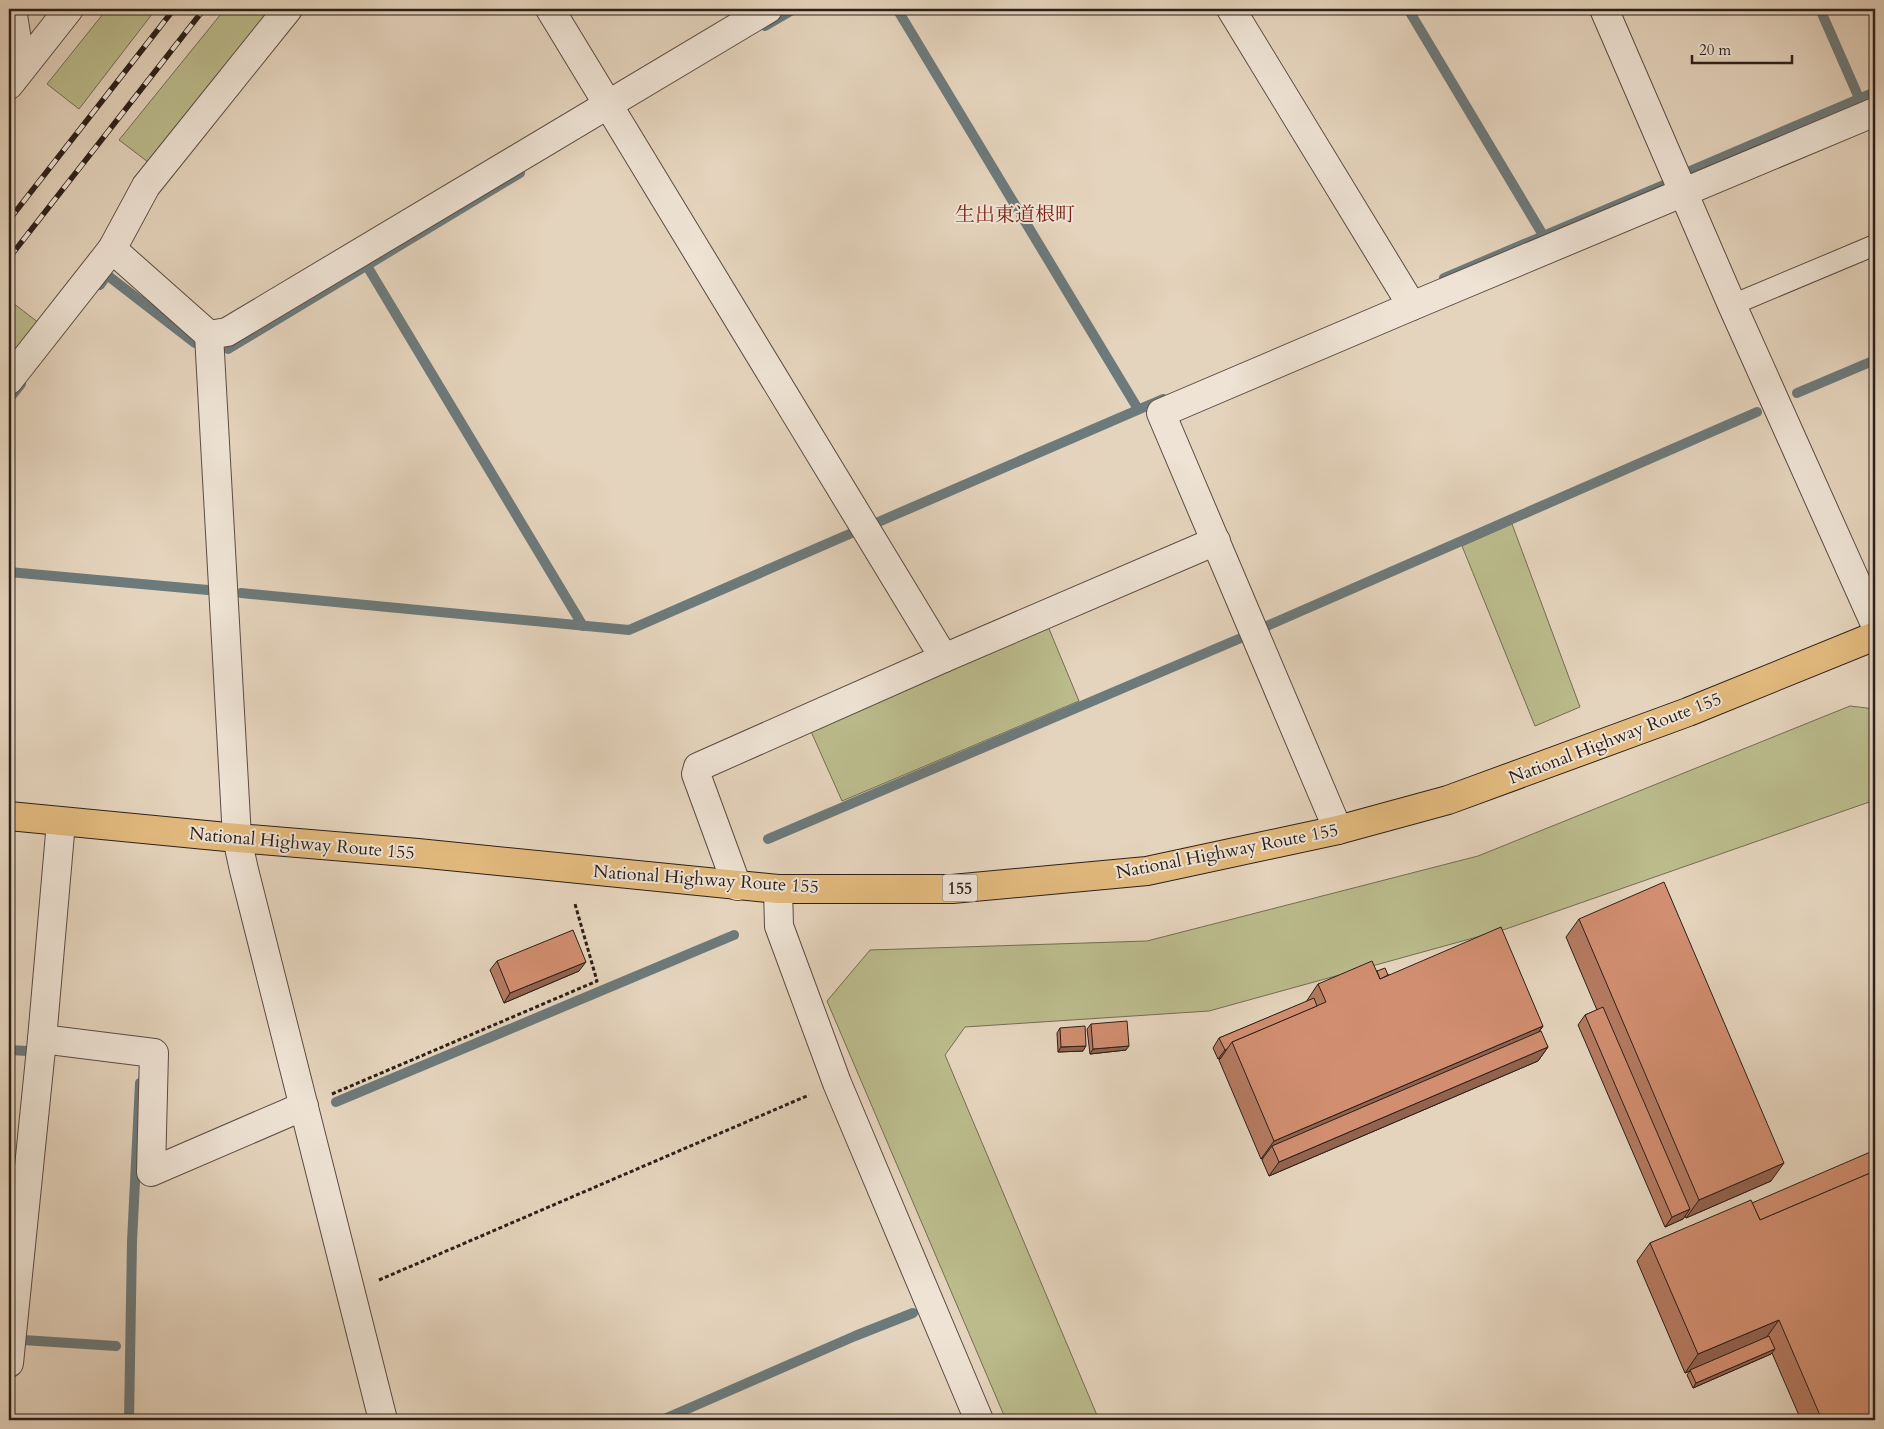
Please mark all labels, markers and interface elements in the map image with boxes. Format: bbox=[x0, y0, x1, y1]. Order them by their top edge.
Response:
scale bar bbox=[1692, 32, 1792, 64]
text: 20 m bbox=[1699, 40, 1731, 60]
district label: 生出東道根町 bbox=[955, 201, 1075, 228]
street label: National Highway Route 155 bbox=[1505, 686, 1725, 791]
street label: National Highway Route 155 bbox=[1114, 818, 1340, 885]
street label: National Highway Route 155 bbox=[188, 821, 416, 866]
street label: National Highway Route 155 bbox=[592, 859, 820, 900]
road number: 155 bbox=[942, 874, 978, 901]

